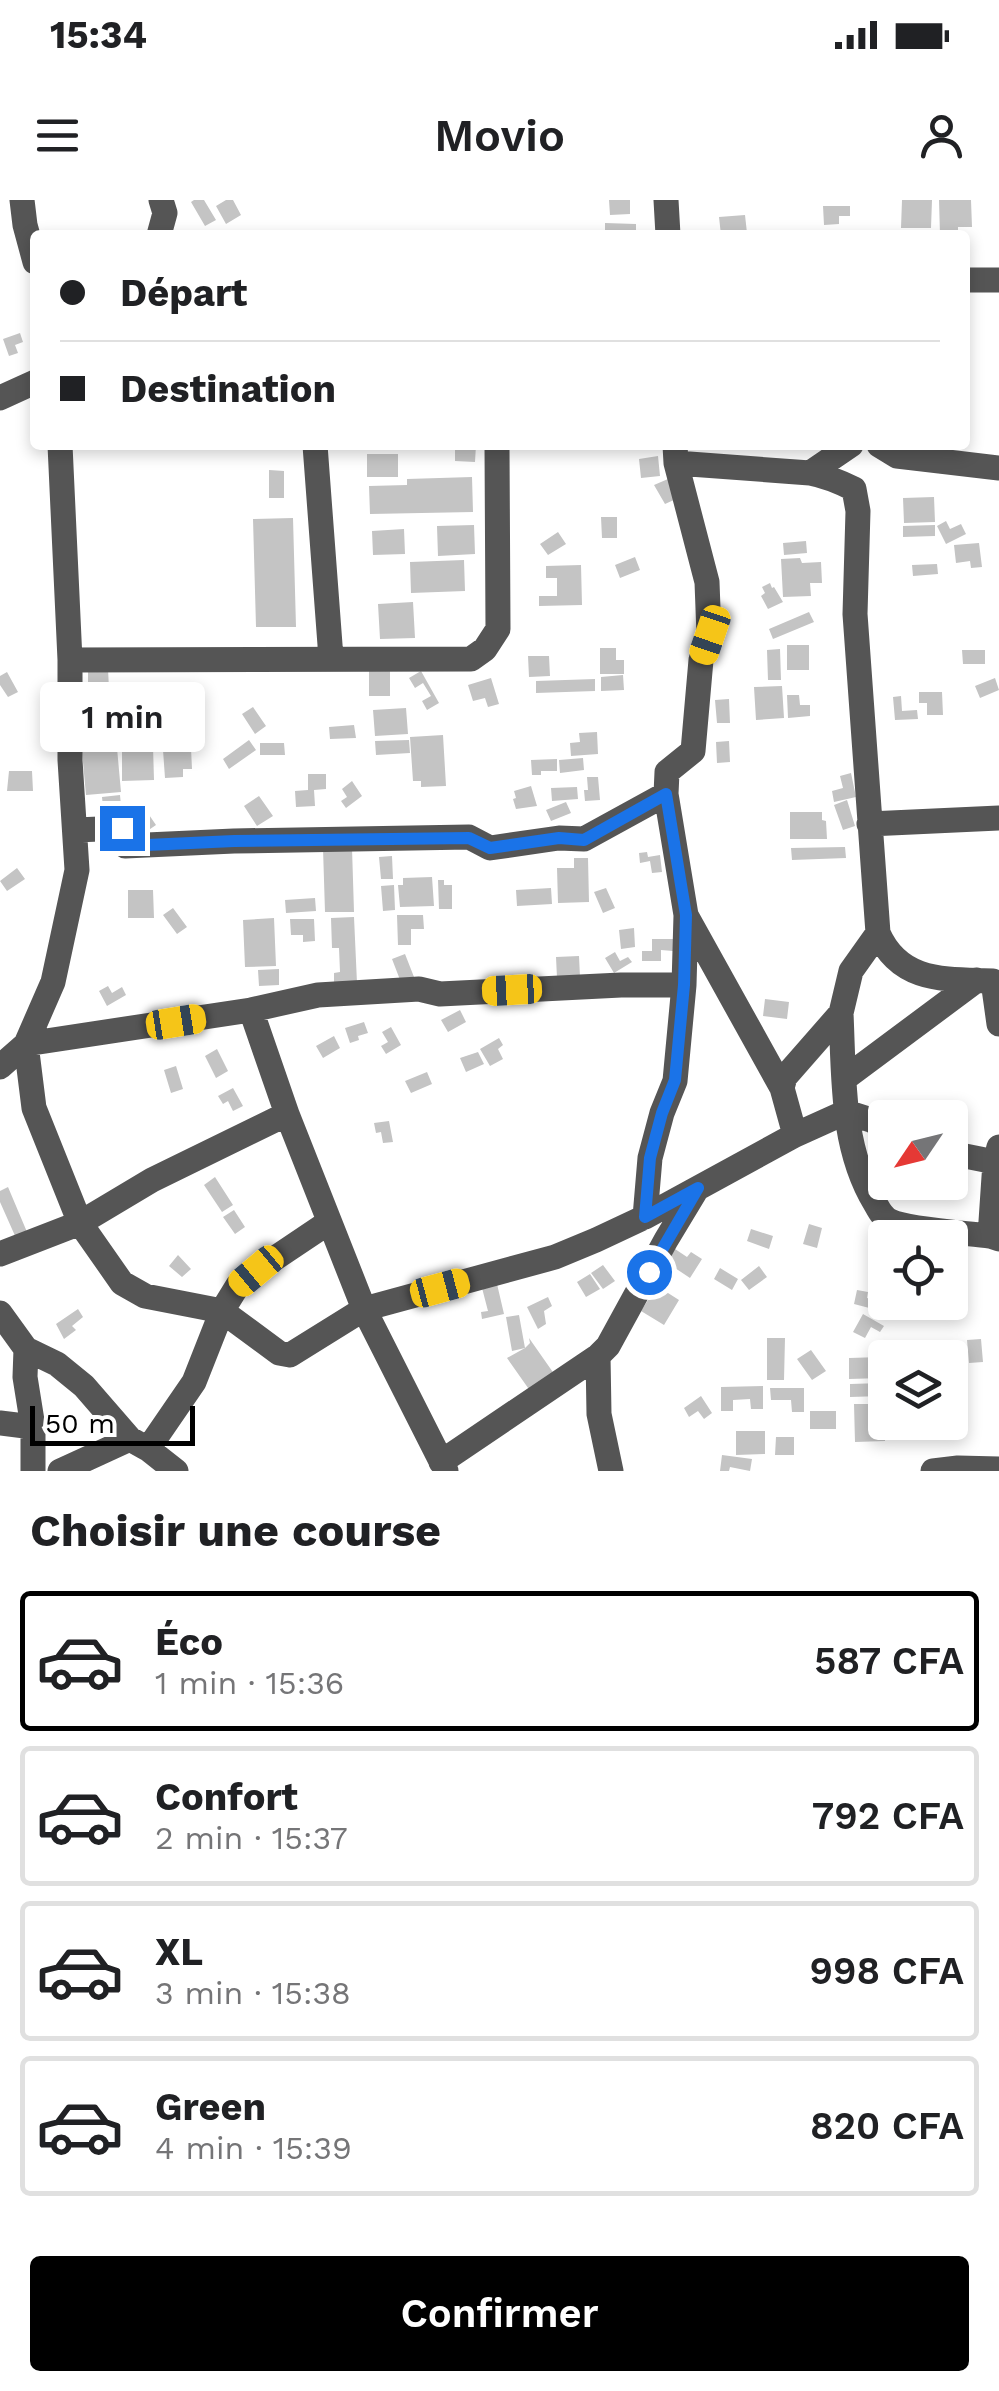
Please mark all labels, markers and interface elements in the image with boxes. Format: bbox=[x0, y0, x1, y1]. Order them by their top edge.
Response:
text: 15:34 bbox=[50, 13, 147, 57]
icon: menu bbox=[30, 108, 85, 163]
icon: person bbox=[914, 108, 969, 163]
text: Movio bbox=[434, 109, 565, 162]
text: Départ bbox=[120, 271, 247, 315]
text: Destination bbox=[120, 367, 336, 411]
car bbox=[686, 602, 734, 668]
callout: 1 min bbox=[39, 683, 204, 753]
text: 1 min bbox=[81, 698, 164, 736]
route end bbox=[100, 806, 145, 851]
car bbox=[481, 973, 543, 1007]
car bbox=[144, 1002, 208, 1042]
north arrow bbox=[868, 1100, 968, 1200]
map controls bbox=[868, 1100, 968, 1440]
button: locate bbox=[868, 1220, 968, 1320]
car bbox=[223, 1240, 289, 1302]
route start bbox=[627, 1250, 672, 1295]
car bbox=[407, 1266, 473, 1310]
button: layers bbox=[868, 1340, 968, 1440]
scale bar bbox=[30, 1401, 195, 1446]
text: 50 m bbox=[45, 1407, 115, 1440]
text: Choisir une course bbox=[30, 1504, 441, 1557]
icon: car bbox=[35, 1616, 125, 1706]
text: Éco bbox=[155, 1620, 223, 1664]
text: 587 CFA bbox=[814, 1639, 964, 1683]
text: 1 min · 15:36 bbox=[155, 1664, 344, 1702]
icon: car bbox=[35, 1771, 125, 1861]
text: Confort bbox=[155, 1775, 298, 1819]
text: 792 CFA bbox=[812, 1794, 964, 1838]
text: 2 min · 15:37 bbox=[155, 1819, 348, 1857]
icon: car bbox=[35, 1926, 125, 2016]
text: XL bbox=[155, 1930, 203, 1974]
text: 998 CFA bbox=[810, 1949, 964, 1993]
text: 3 min · 15:38 bbox=[155, 1974, 351, 2012]
icon: car bbox=[35, 2081, 125, 2171]
text: Green bbox=[155, 2085, 266, 2129]
text: 820 CFA bbox=[810, 2104, 964, 2148]
text: 4 min · 15:39 bbox=[155, 2129, 352, 2167]
button: Confirmer bbox=[30, 2256, 969, 2371]

